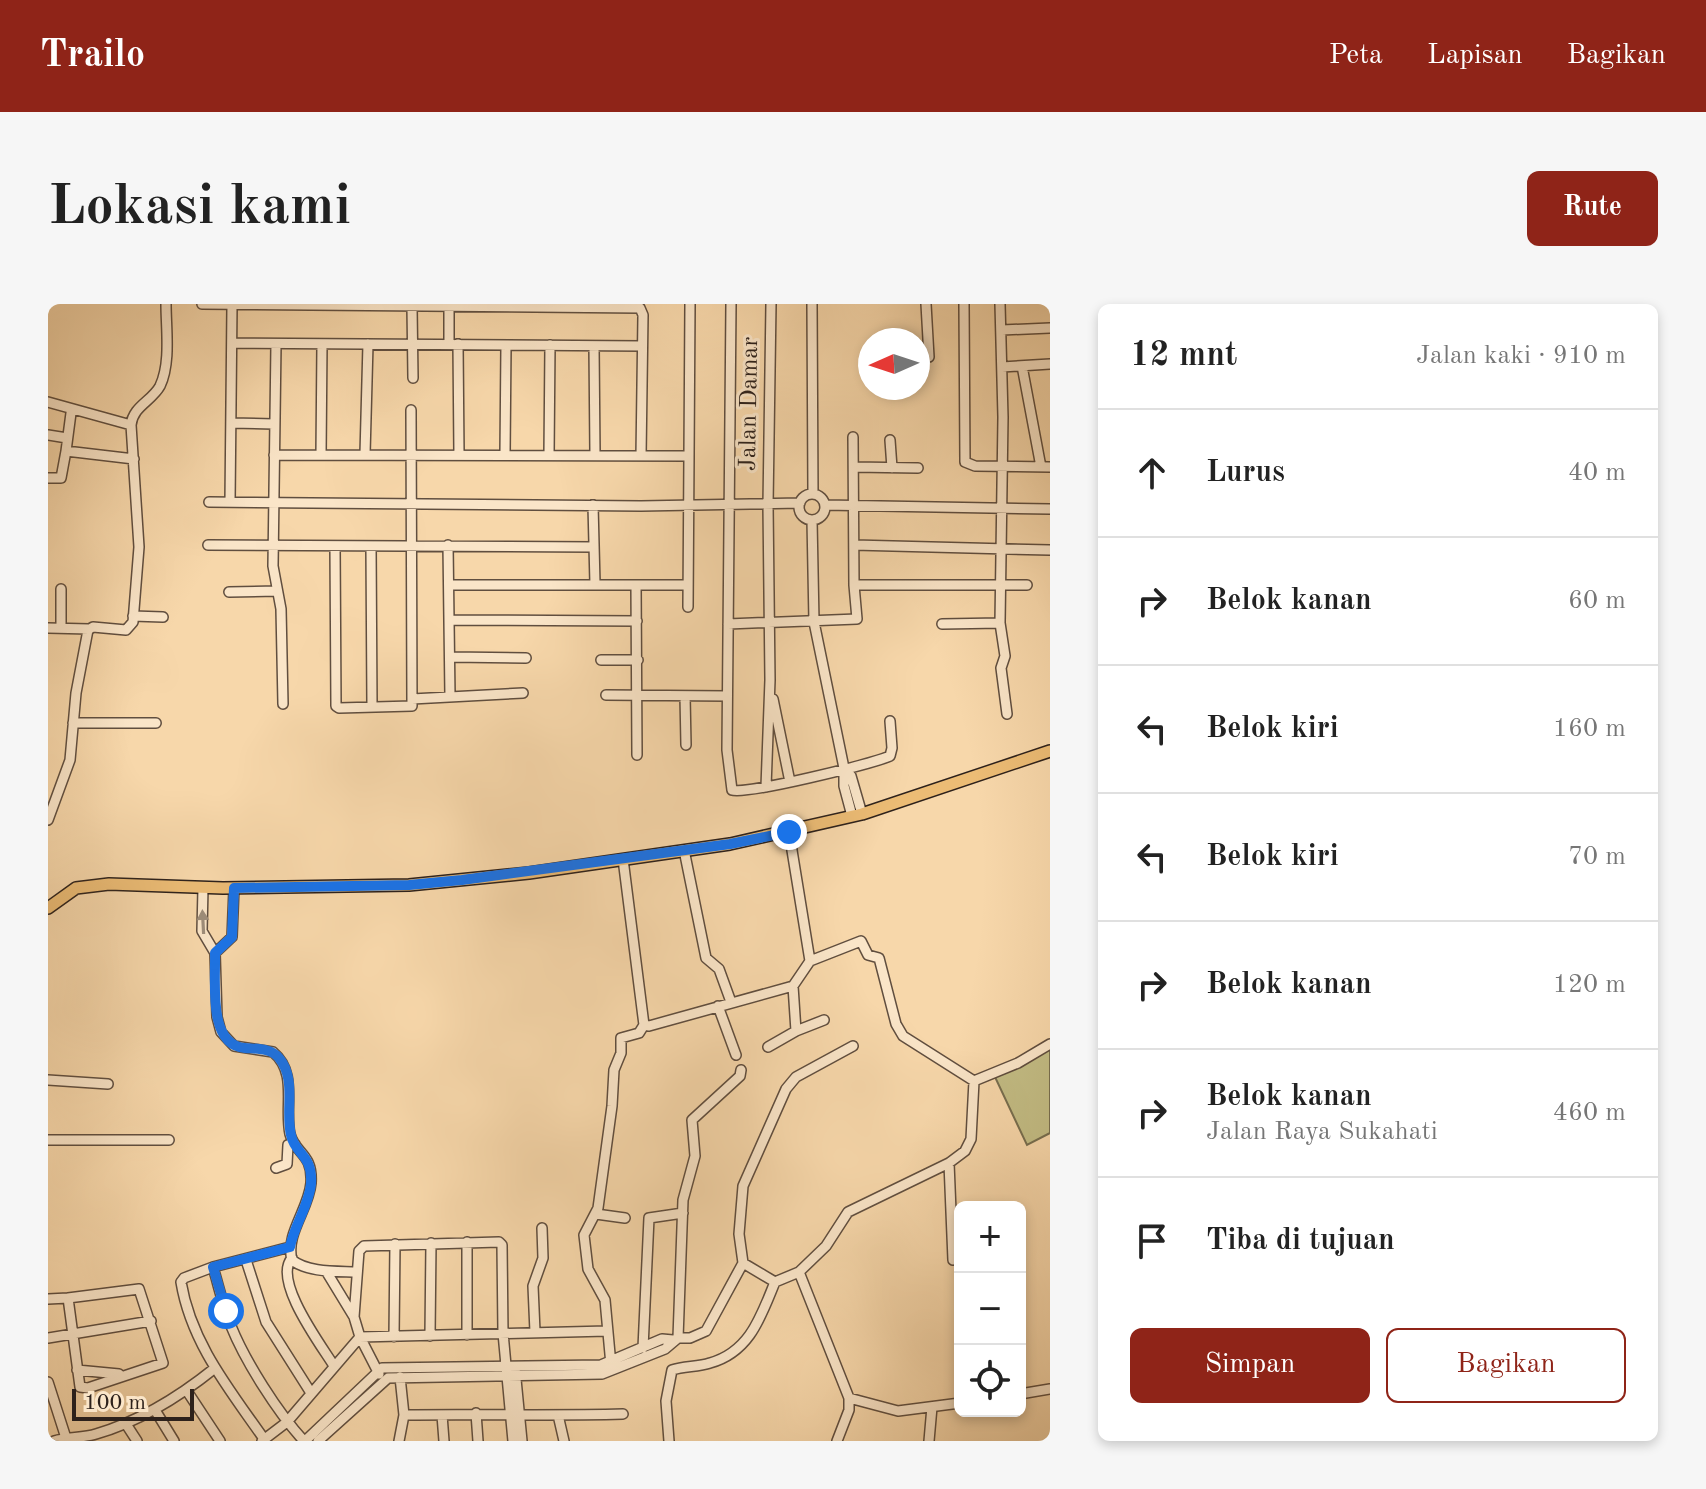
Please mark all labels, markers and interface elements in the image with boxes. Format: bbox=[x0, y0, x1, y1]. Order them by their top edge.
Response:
text: Trailo bbox=[40, 37, 145, 75]
text: Peta bbox=[1329, 42, 1383, 70]
text: Lapisan bbox=[1427, 42, 1523, 70]
text: Bagikan bbox=[1567, 42, 1666, 70]
button: Rute bbox=[1527, 171, 1658, 246]
text: Lokasi kami bbox=[48, 180, 351, 236]
north arrow bbox=[858, 328, 930, 400]
street label: Jalan Damar bbox=[737, 337, 763, 471]
text: 12 mnt bbox=[1130, 339, 1237, 373]
text: Jalan kaki · 910 m bbox=[1416, 343, 1626, 369]
icon: ahead bbox=[1130, 451, 1174, 495]
text: Lurus bbox=[1206, 458, 1285, 488]
text: 40 m bbox=[1568, 460, 1626, 486]
icon: right bbox=[1130, 579, 1174, 623]
text: Belok kanan bbox=[1206, 586, 1372, 616]
text: 60 m bbox=[1568, 588, 1626, 614]
icon: left bbox=[1130, 707, 1174, 751]
text: Belok kiri bbox=[1206, 714, 1339, 744]
text: 160 m bbox=[1553, 716, 1626, 742]
route end bbox=[771, 814, 807, 850]
icon: left bbox=[1130, 835, 1174, 879]
text: Belok kiri bbox=[1206, 842, 1339, 872]
text: 70 m bbox=[1568, 844, 1626, 870]
one-way arrow bbox=[196, 909, 209, 934]
icon: right bbox=[1130, 963, 1174, 1007]
text: Belok kanan bbox=[1206, 970, 1372, 1000]
text: 120 m bbox=[1553, 972, 1626, 998]
text: Belok kanan bbox=[1206, 1082, 1372, 1112]
icon: right bbox=[1130, 1091, 1174, 1135]
text: 460 m bbox=[1553, 1100, 1626, 1126]
text: Jalan Raya Sukahati bbox=[1206, 1119, 1438, 1145]
map controls bbox=[954, 1201, 1026, 1417]
button: + bbox=[954, 1201, 1026, 1273]
icon: arrive bbox=[1130, 1219, 1174, 1263]
text: Tiba di tujuan bbox=[1206, 1226, 1395, 1256]
button: − bbox=[954, 1273, 1026, 1345]
route start bbox=[208, 1293, 244, 1329]
button: Simpan bbox=[1130, 1328, 1370, 1403]
button: Bagikan bbox=[1386, 1328, 1626, 1403]
button: locate bbox=[954, 1345, 1026, 1417]
scale bar bbox=[72, 1385, 194, 1421]
text: 100 m bbox=[84, 1392, 146, 1414]

